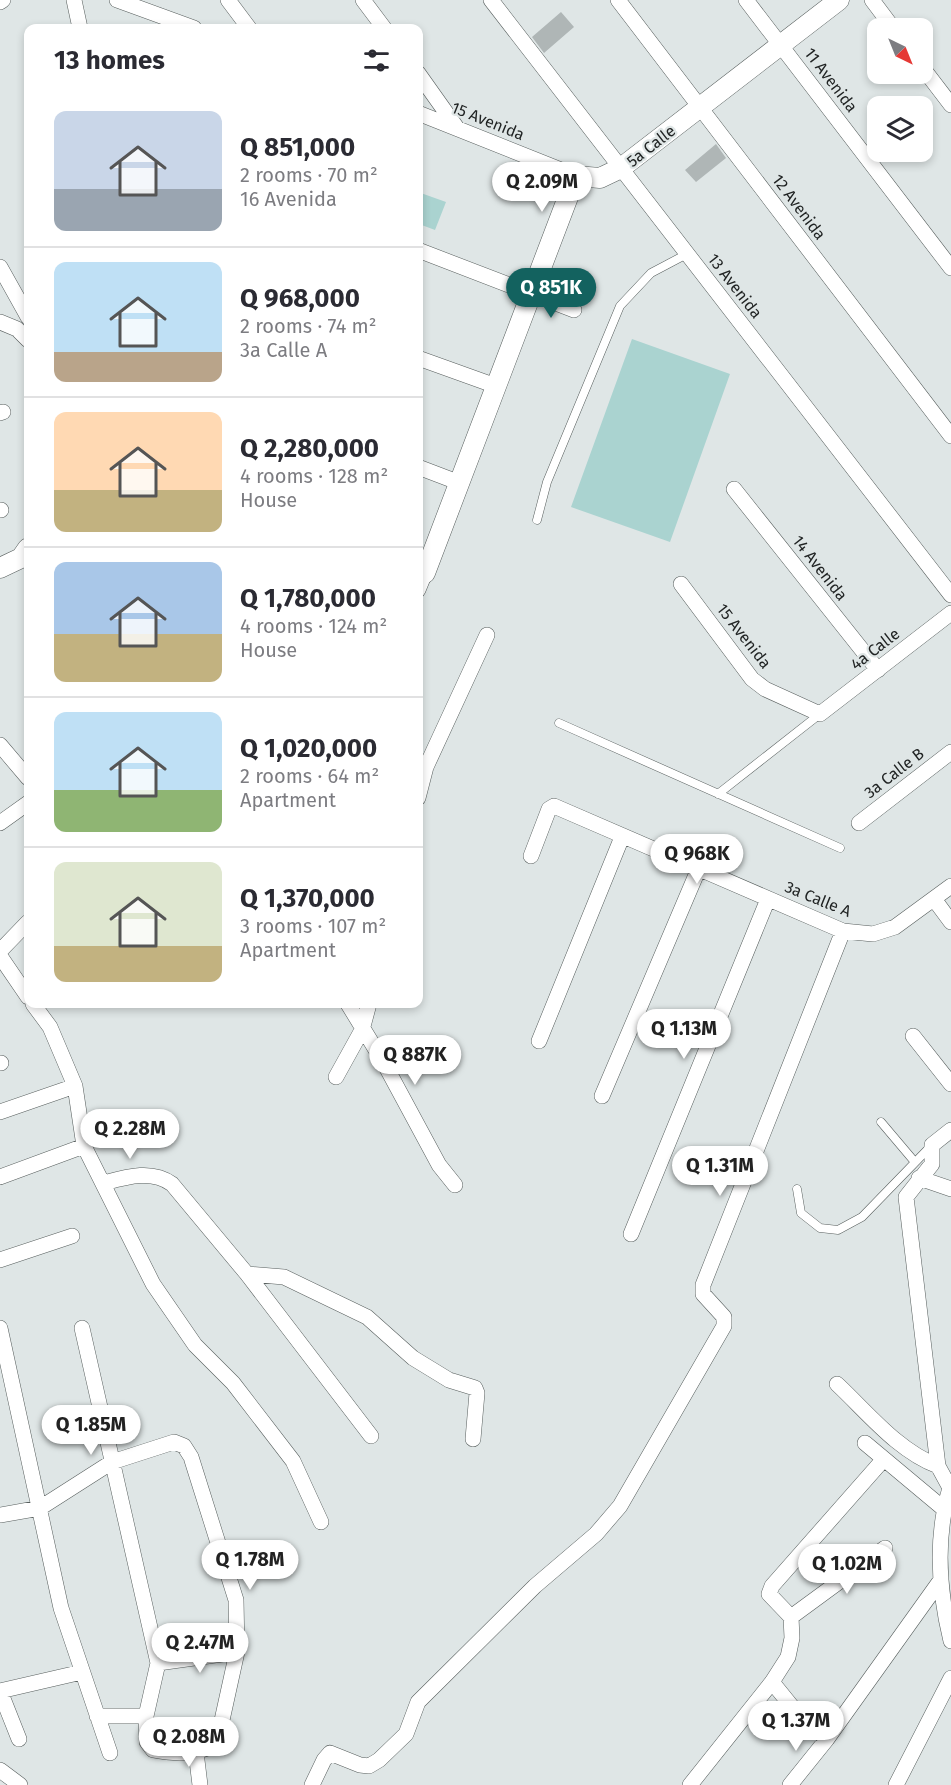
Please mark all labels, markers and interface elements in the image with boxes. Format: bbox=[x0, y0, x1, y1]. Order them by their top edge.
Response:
north arrow bbox=[867, 18, 933, 84]
map controls bbox=[867, 18, 933, 162]
icon: filters bbox=[360, 44, 393, 77]
street label: 11 Avenida bbox=[801, 44, 861, 116]
text: 13 homes bbox=[54, 45, 165, 76]
button: layers bbox=[867, 96, 933, 162]
street label: 15 Avenida bbox=[449, 98, 527, 144]
street label: 5a Calle bbox=[623, 121, 679, 171]
text: Q 851,000 bbox=[240, 132, 355, 163]
icon: home bbox=[102, 135, 174, 207]
pin: Q 2.09M bbox=[487, 162, 597, 213]
text: 2 rooms · 70 m² bbox=[240, 163, 378, 187]
text: Q 2.09M bbox=[506, 169, 578, 193]
street label: 12 Avenida bbox=[768, 171, 830, 243]
text: 16 Avenida bbox=[240, 187, 337, 211]
street label: 13 Avenida bbox=[704, 250, 766, 322]
pin: Q 851K bbox=[502, 268, 600, 319]
text: Q 851K bbox=[520, 275, 582, 299]
text: Q 968,000 bbox=[240, 283, 360, 314]
icon: home bbox=[102, 286, 174, 358]
text: 2 rooms · 74 m² bbox=[240, 314, 377, 338]
text: 3a Calle A bbox=[240, 338, 327, 362]
text: Q 2,280,000 bbox=[240, 433, 379, 464]
icon: home bbox=[102, 436, 174, 508]
text: 4 rooms · 128 m² bbox=[240, 464, 388, 488]
text: House bbox=[240, 488, 297, 512]
street label: 14 Avenida bbox=[789, 532, 851, 604]
text: Q 1,780,000 bbox=[240, 583, 376, 614]
icon: home bbox=[102, 586, 174, 658]
street label: 15 Avenida bbox=[713, 600, 775, 672]
text: 4 rooms · 124 m² bbox=[240, 614, 387, 638]
street label: 4a Calle bbox=[847, 624, 903, 674]
text: House bbox=[240, 638, 297, 662]
text: Q 1,020,000 bbox=[240, 733, 377, 764]
icon: home bbox=[102, 736, 174, 808]
street label: 3a Calle B bbox=[860, 744, 928, 802]
text: 2 rooms · 64 m² bbox=[240, 764, 379, 788]
text: Apartment bbox=[240, 788, 336, 812]
pin: Q 968K bbox=[648, 834, 746, 885]
text: Q 968K bbox=[664, 841, 730, 865]
street label: 3a Calle A bbox=[782, 877, 855, 921]
text: Q 1,370,000 bbox=[240, 883, 375, 914]
icon: home bbox=[102, 886, 174, 958]
text: 3 rooms · 107 m² bbox=[240, 914, 386, 938]
text: Apartment bbox=[240, 938, 336, 962]
pin: Q 1.13M bbox=[629, 1009, 739, 1060]
text: Q 1.13M bbox=[651, 1016, 717, 1040]
pin: Q 887K bbox=[366, 1035, 464, 1086]
text: Q 887K bbox=[383, 1042, 447, 1066]
pin: Q 2.28M bbox=[75, 1109, 185, 1160]
text: Q 2.28M bbox=[94, 1116, 166, 1140]
pin: Q 1.31M bbox=[665, 1146, 775, 1197]
text: Q 1.31M bbox=[686, 1153, 754, 1177]
pin: Q 1.85M bbox=[36, 1405, 146, 1456]
text: Q 1.85M bbox=[56, 1412, 126, 1436]
pin: Q 1.78M bbox=[195, 1540, 305, 1591]
pin: Q 1.02M bbox=[792, 1544, 902, 1595]
text: Q 1.78M bbox=[216, 1547, 284, 1571]
text: Q 1.02M bbox=[812, 1551, 882, 1575]
pin: Q 2.47M bbox=[145, 1623, 255, 1674]
text: Q 2.47M bbox=[165, 1630, 235, 1654]
pin: Q 1.37M bbox=[741, 1701, 851, 1752]
text: Q 1.37M bbox=[762, 1708, 830, 1732]
pin: Q 2.08M bbox=[134, 1717, 244, 1768]
text: Q 2.08M bbox=[153, 1724, 225, 1748]

